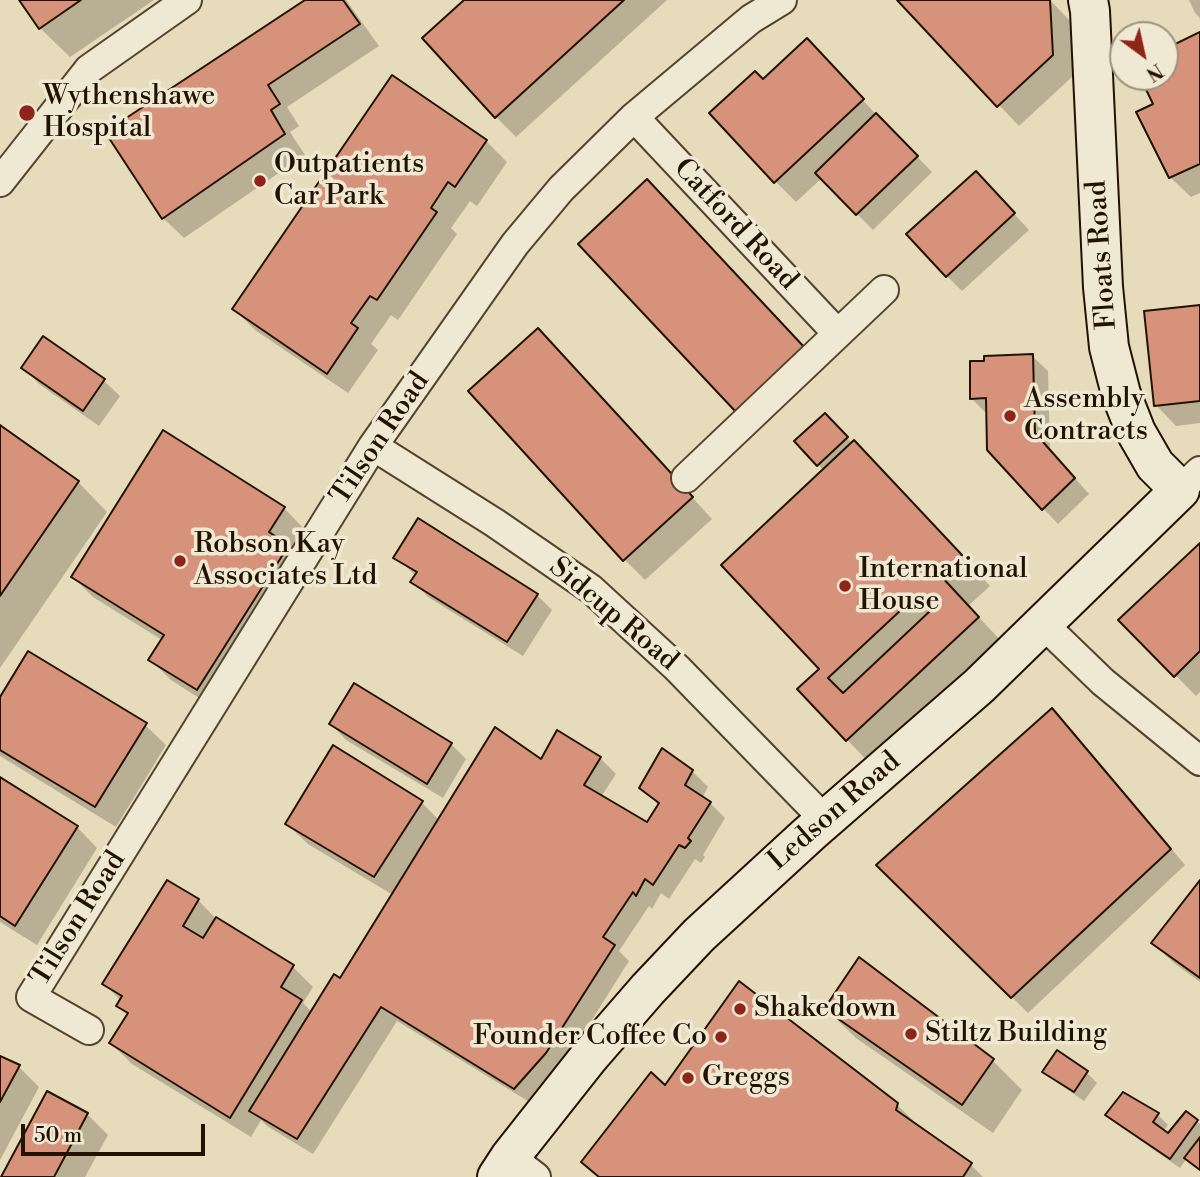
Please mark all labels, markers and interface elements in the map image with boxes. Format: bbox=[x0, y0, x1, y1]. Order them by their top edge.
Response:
north arrow bbox=[1109, 21, 1179, 91]
text: N bbox=[1142, 58, 1167, 86]
place label: Wythenshawe Hospital bbox=[43, 80, 215, 146]
marker: Wythenshawe Hospital bbox=[17, 103, 37, 123]
place label: Outpatients Car Park bbox=[274, 148, 424, 214]
street label: Catford Road bbox=[666, 152, 804, 298]
marker: Outpatients Car Park bbox=[252, 173, 268, 189]
street label: Floats Road bbox=[1081, 179, 1125, 331]
street label: Tilson Road bbox=[324, 366, 438, 512]
place label: Assembly Contracts bbox=[1024, 383, 1148, 449]
marker: Assembly Contracts bbox=[1002, 408, 1018, 424]
place label: Robson Kay Associates Ltd bbox=[194, 528, 377, 594]
street label: Sidcup Road bbox=[542, 551, 684, 679]
marker: Robson Kay Associates Ltd bbox=[172, 553, 188, 569]
place label: International House bbox=[859, 553, 1028, 619]
marker: International House bbox=[837, 578, 853, 594]
street label: Ledson Road bbox=[762, 746, 908, 878]
street label: Tilson Road bbox=[24, 845, 134, 993]
place label: Shakedown bbox=[754, 992, 897, 1026]
marker: Shakedown bbox=[732, 1001, 748, 1017]
place label: Stiltz Building bbox=[925, 1017, 1107, 1051]
place label: Founder Coffee Co bbox=[473, 1020, 707, 1054]
marker: Stiltz Building bbox=[903, 1026, 919, 1042]
marker: Founder Coffee Co bbox=[713, 1029, 729, 1045]
place label: Greggs bbox=[702, 1061, 790, 1095]
marker: Greggs bbox=[680, 1070, 696, 1086]
scale bar bbox=[24, 1110, 208, 1154]
text: 50 m bbox=[34, 1123, 82, 1149]

